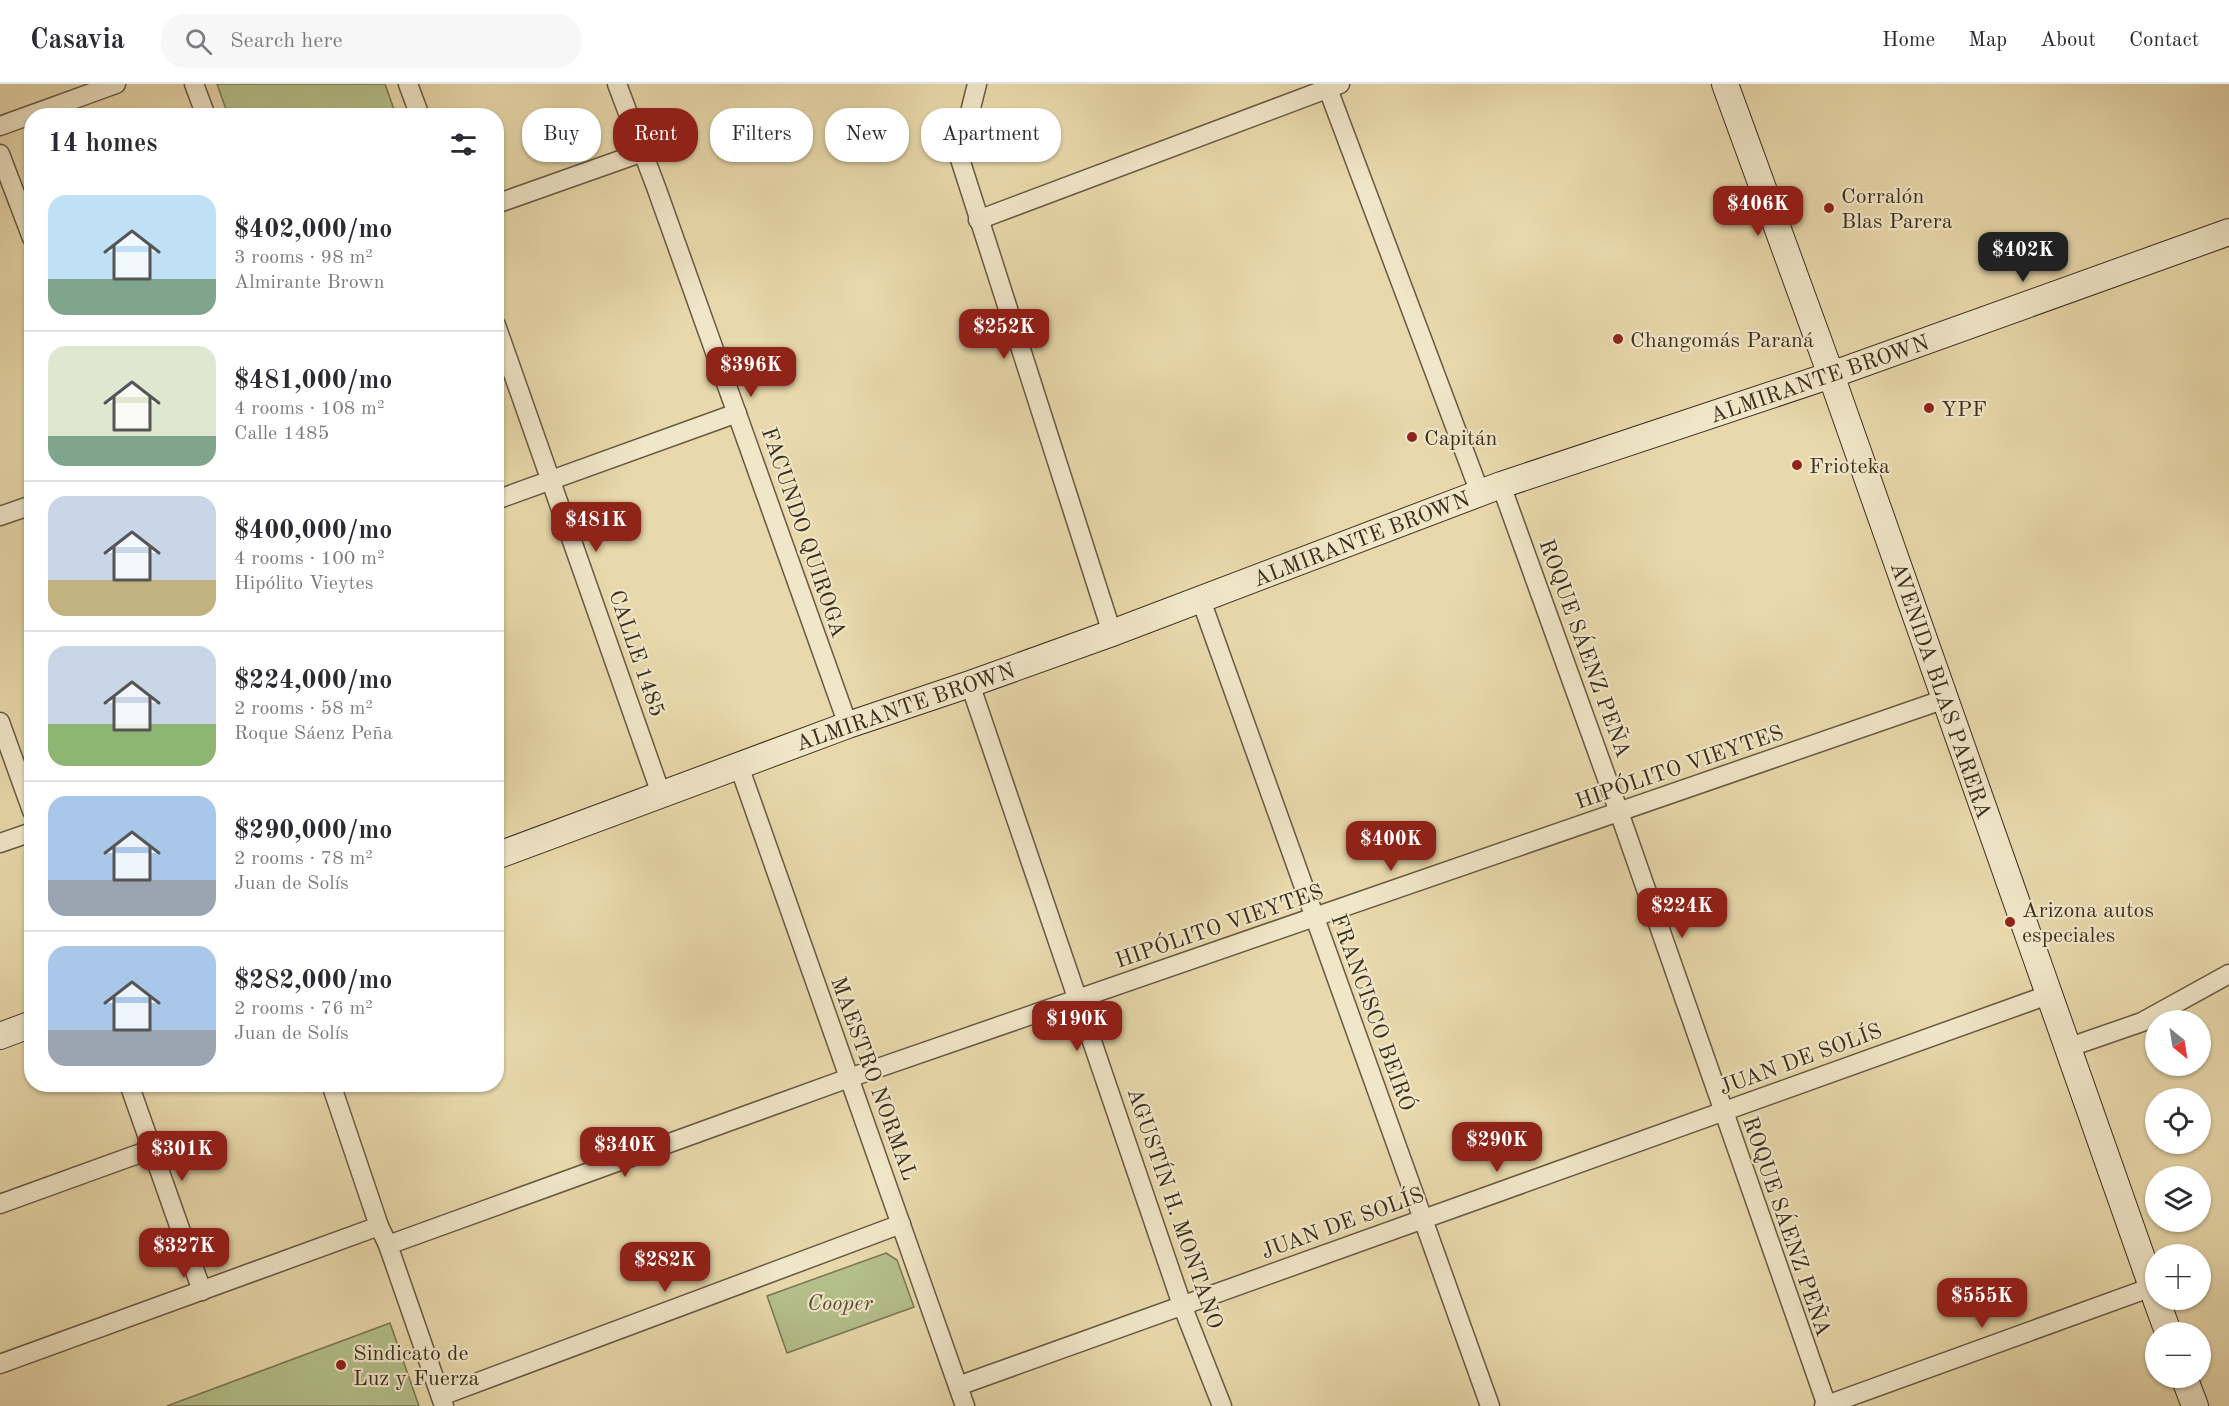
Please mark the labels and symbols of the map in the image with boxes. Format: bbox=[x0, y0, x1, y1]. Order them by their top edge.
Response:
pin: $406K bbox=[1716, 186, 1800, 237]
place label: Corralón Blas Parera bbox=[1841, 186, 1953, 233]
marker: Corralón Blas Parera bbox=[1822, 201, 1836, 215]
pin: $402K bbox=[1981, 232, 2065, 283]
pin: $252K bbox=[962, 309, 1046, 360]
place label: Changomás Paraná bbox=[1630, 330, 1814, 352]
marker: Changomás Paraná bbox=[1611, 332, 1625, 346]
street label: ALMIRANTE BROWN bbox=[1707, 332, 1932, 428]
pin: $396K bbox=[709, 347, 793, 398]
place label: YPF bbox=[1941, 399, 1987, 421]
marker: YPF bbox=[1922, 401, 1936, 415]
street label: FACUNDO QUIROGA bbox=[757, 425, 849, 641]
place label: Capitán bbox=[1424, 428, 1498, 450]
marker: Capitán bbox=[1405, 430, 1419, 444]
place label: Frioteka bbox=[1809, 456, 1890, 478]
marker: Frioteka bbox=[1790, 458, 1804, 472]
street label: ALMIRANTE BROWN bbox=[1250, 488, 1473, 591]
pin: $481K bbox=[554, 502, 638, 553]
street label: ROQUE SÁENZ PEÑA bbox=[1534, 535, 1638, 761]
street label: AVENIDA BLAS PARERA bbox=[1886, 559, 1995, 822]
street label: CALLE 1485 bbox=[604, 588, 668, 720]
street label: ALMIRANTE BROWN bbox=[793, 660, 1018, 756]
street label: HIPÓLITO VIEYTES bbox=[1572, 718, 1786, 814]
pin: $400K bbox=[1349, 821, 1433, 872]
street label: HIPÓLITO VIEYTES bbox=[1112, 877, 1326, 973]
pin: $224K bbox=[1640, 888, 1724, 939]
place label: Arizona autos especiales bbox=[2022, 900, 2154, 947]
street label: FRANCISCO BEIRÓ bbox=[1326, 910, 1422, 1114]
marker: Arizona autos especiales bbox=[2003, 915, 2017, 929]
street label: MAESTRO NORMAL bbox=[826, 974, 920, 1184]
pin: $190K bbox=[1035, 1001, 1119, 1052]
north arrow bbox=[2145, 1010, 2211, 1076]
street label: JUAN DE SOLÍS bbox=[1715, 1017, 1885, 1100]
street label: AGUSTÍN H. MONTANO bbox=[1122, 1084, 1229, 1332]
street label: ROQUE SÁENZ PEÑA bbox=[1738, 1113, 1838, 1340]
pin: $290K bbox=[1455, 1122, 1539, 1173]
pin: $340K bbox=[583, 1127, 667, 1178]
pin: $301K bbox=[140, 1131, 224, 1182]
street label: JUAN DE SOLÍS bbox=[1257, 1181, 1427, 1264]
pin: $327K bbox=[142, 1228, 226, 1279]
pin: $282K bbox=[623, 1242, 707, 1293]
pin: $555K bbox=[1940, 1278, 2024, 1329]
park label: Cooper bbox=[807, 1293, 873, 1315]
place label: Sindicato de Luz y Fuerza bbox=[353, 1343, 480, 1390]
marker: Sindicato de Luz y Fuerza bbox=[334, 1358, 348, 1372]

